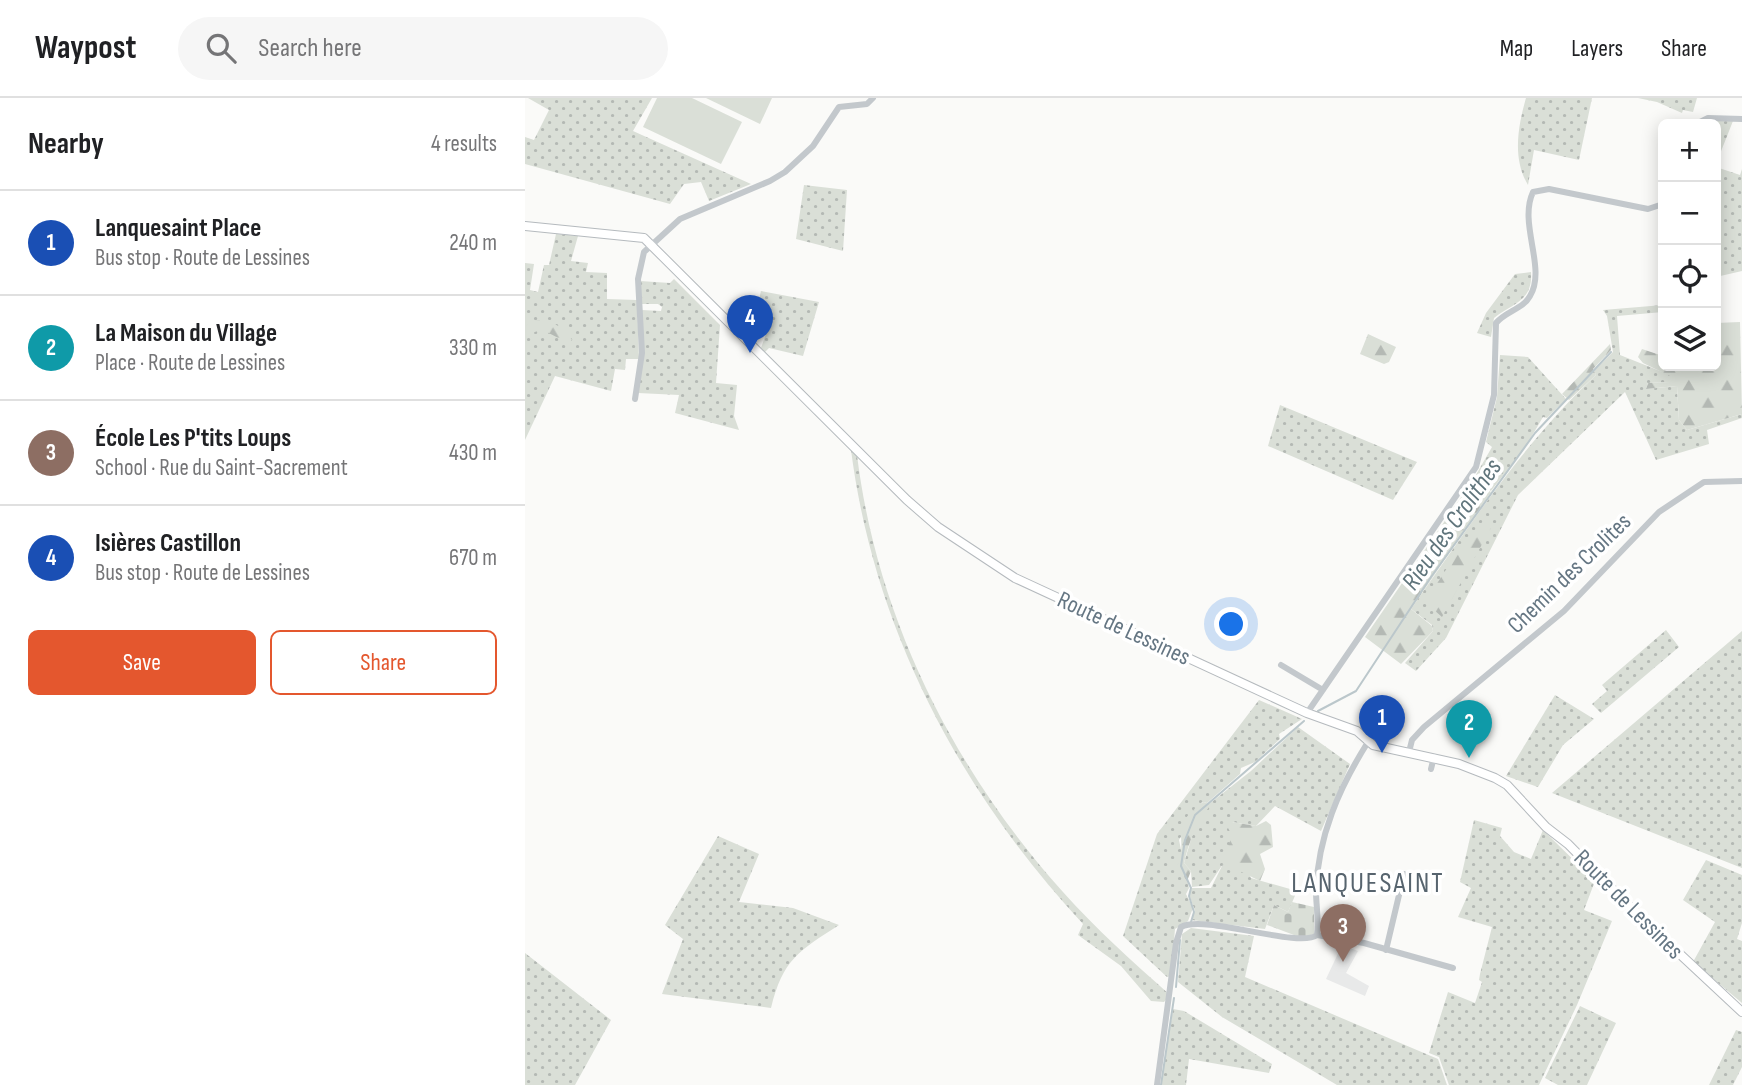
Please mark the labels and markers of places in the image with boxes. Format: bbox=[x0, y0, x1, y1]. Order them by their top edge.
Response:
pin: 4 bbox=[727, 295, 773, 353]
pin: 1 bbox=[1359, 695, 1405, 753]
pin: 2 bbox=[1446, 700, 1492, 758]
pin: 3 bbox=[1320, 904, 1366, 962]

